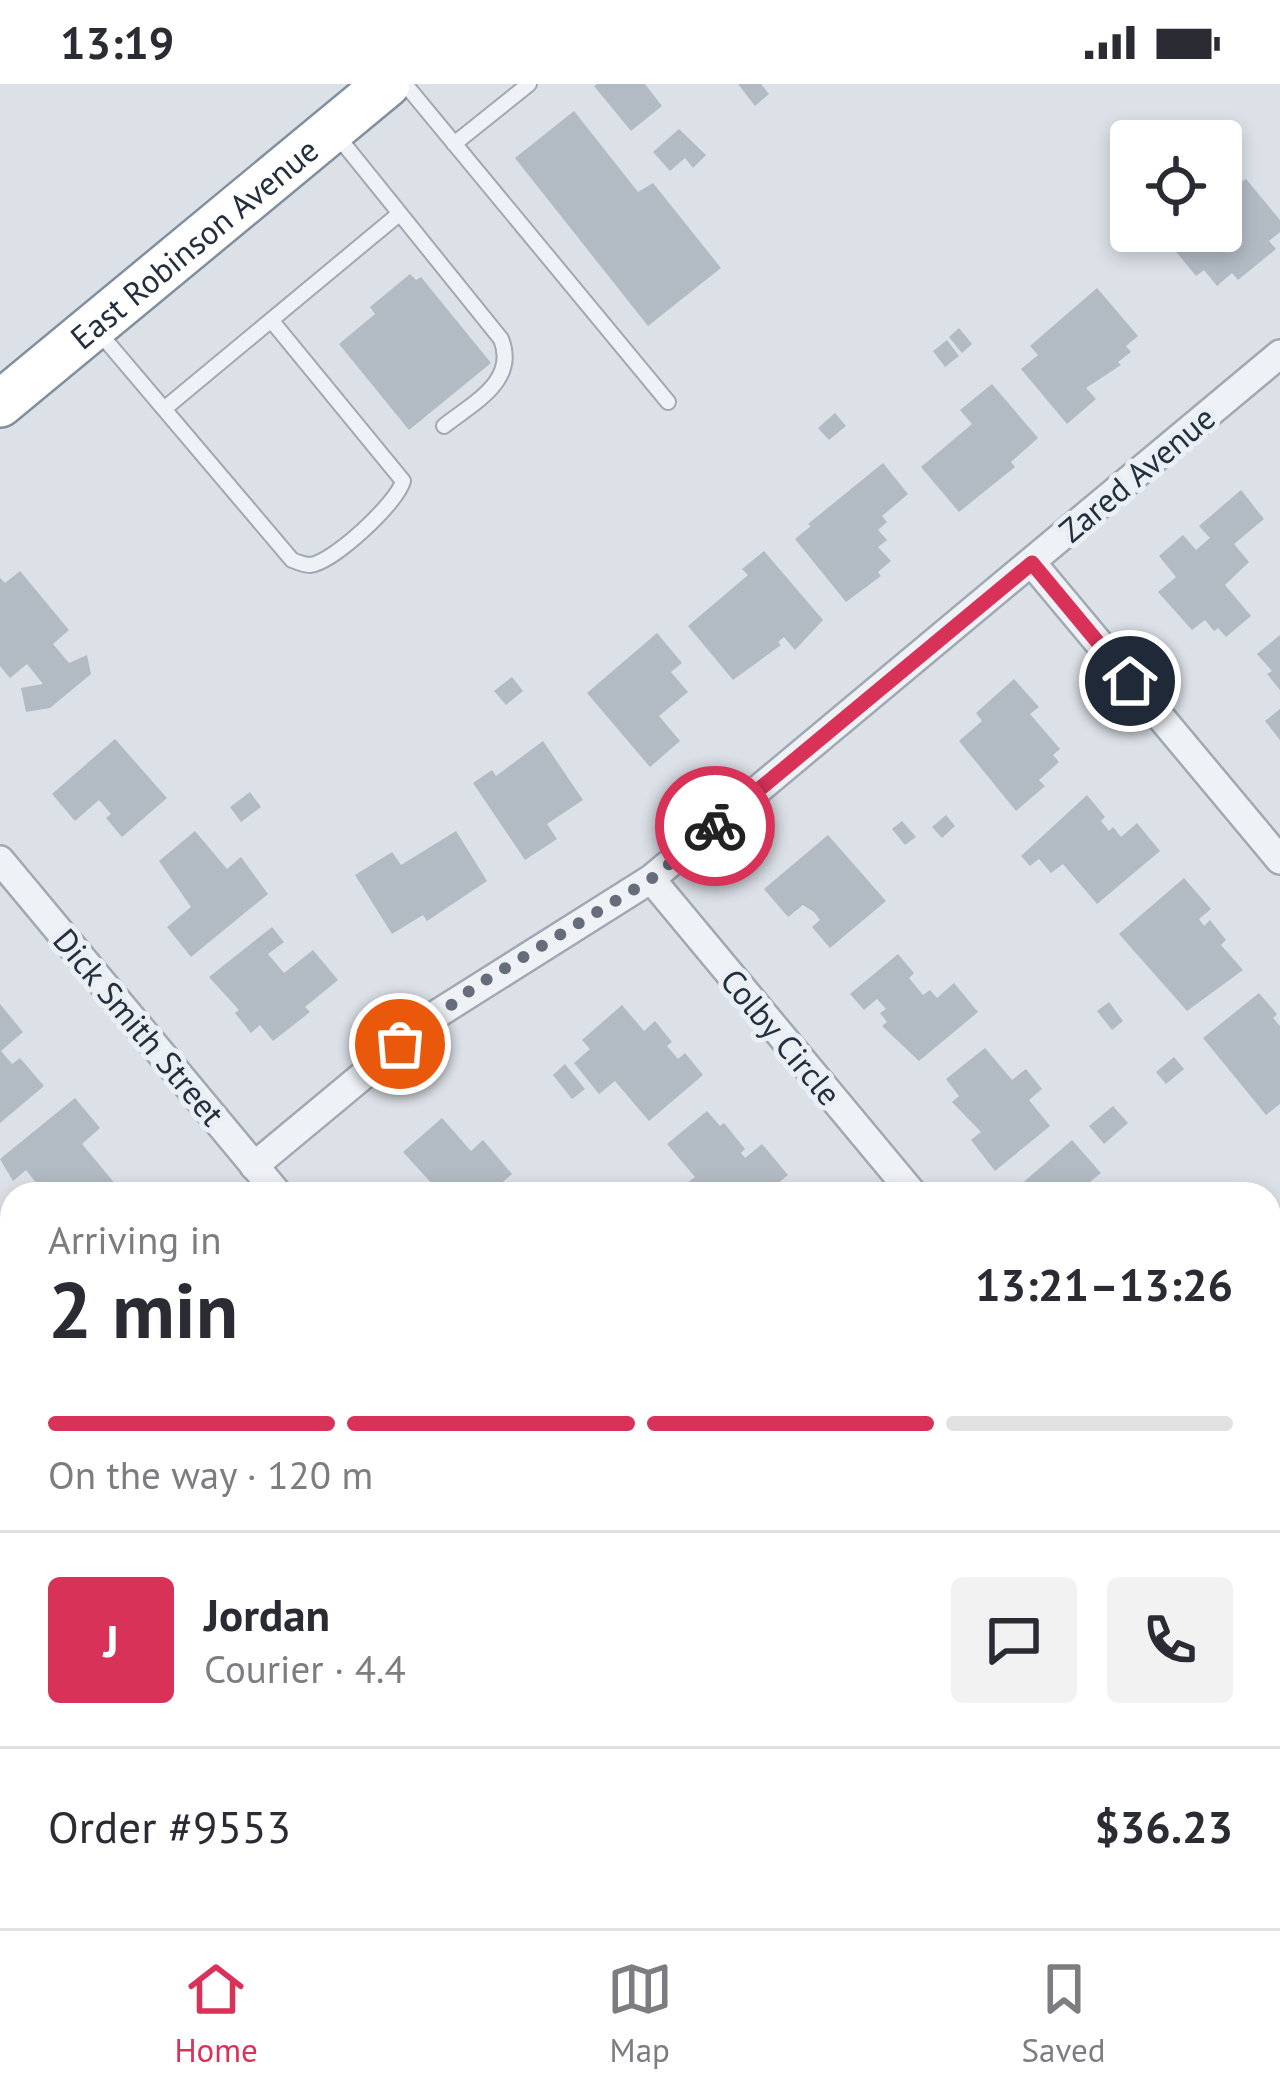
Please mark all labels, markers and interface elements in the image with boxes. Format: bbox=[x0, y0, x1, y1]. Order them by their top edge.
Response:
text: 13:19 bbox=[60, 13, 174, 71]
map controls bbox=[1110, 120, 1242, 252]
button: locate bbox=[1110, 120, 1242, 252]
street label: East Robinson Avenue bbox=[61, 128, 327, 358]
street label: Zared Avenue bbox=[1050, 396, 1223, 551]
pin bbox=[1079, 630, 1181, 732]
icon: home bbox=[1097, 648, 1163, 714]
courier bbox=[655, 766, 775, 886]
icon: bike bbox=[682, 793, 748, 859]
street label: Dick Smith Street bbox=[44, 919, 234, 1134]
street label: Colby Circle bbox=[712, 959, 851, 1114]
pin bbox=[349, 993, 451, 1095]
icon: bag bbox=[367, 1011, 433, 1077]
text: Arriving in bbox=[48, 1214, 222, 1265]
text: 13:21–13:26 bbox=[975, 1255, 1233, 1313]
text: 2 min bbox=[48, 1259, 238, 1360]
text: On the way · 120 m bbox=[48, 1449, 373, 1500]
button: chat bbox=[951, 1577, 1077, 1703]
button: phone bbox=[1107, 1577, 1233, 1703]
text: Jordan bbox=[204, 1585, 330, 1643]
text: J bbox=[103, 1611, 119, 1669]
text: Courier · 4.4 bbox=[204, 1643, 406, 1694]
text: Order #9553 bbox=[48, 1797, 291, 1855]
text: $36.23 bbox=[1094, 1797, 1233, 1855]
tab: Home bbox=[174, 1956, 258, 2071]
tab: Map bbox=[607, 1956, 673, 2071]
tab: Saved bbox=[1022, 1956, 1106, 2071]

